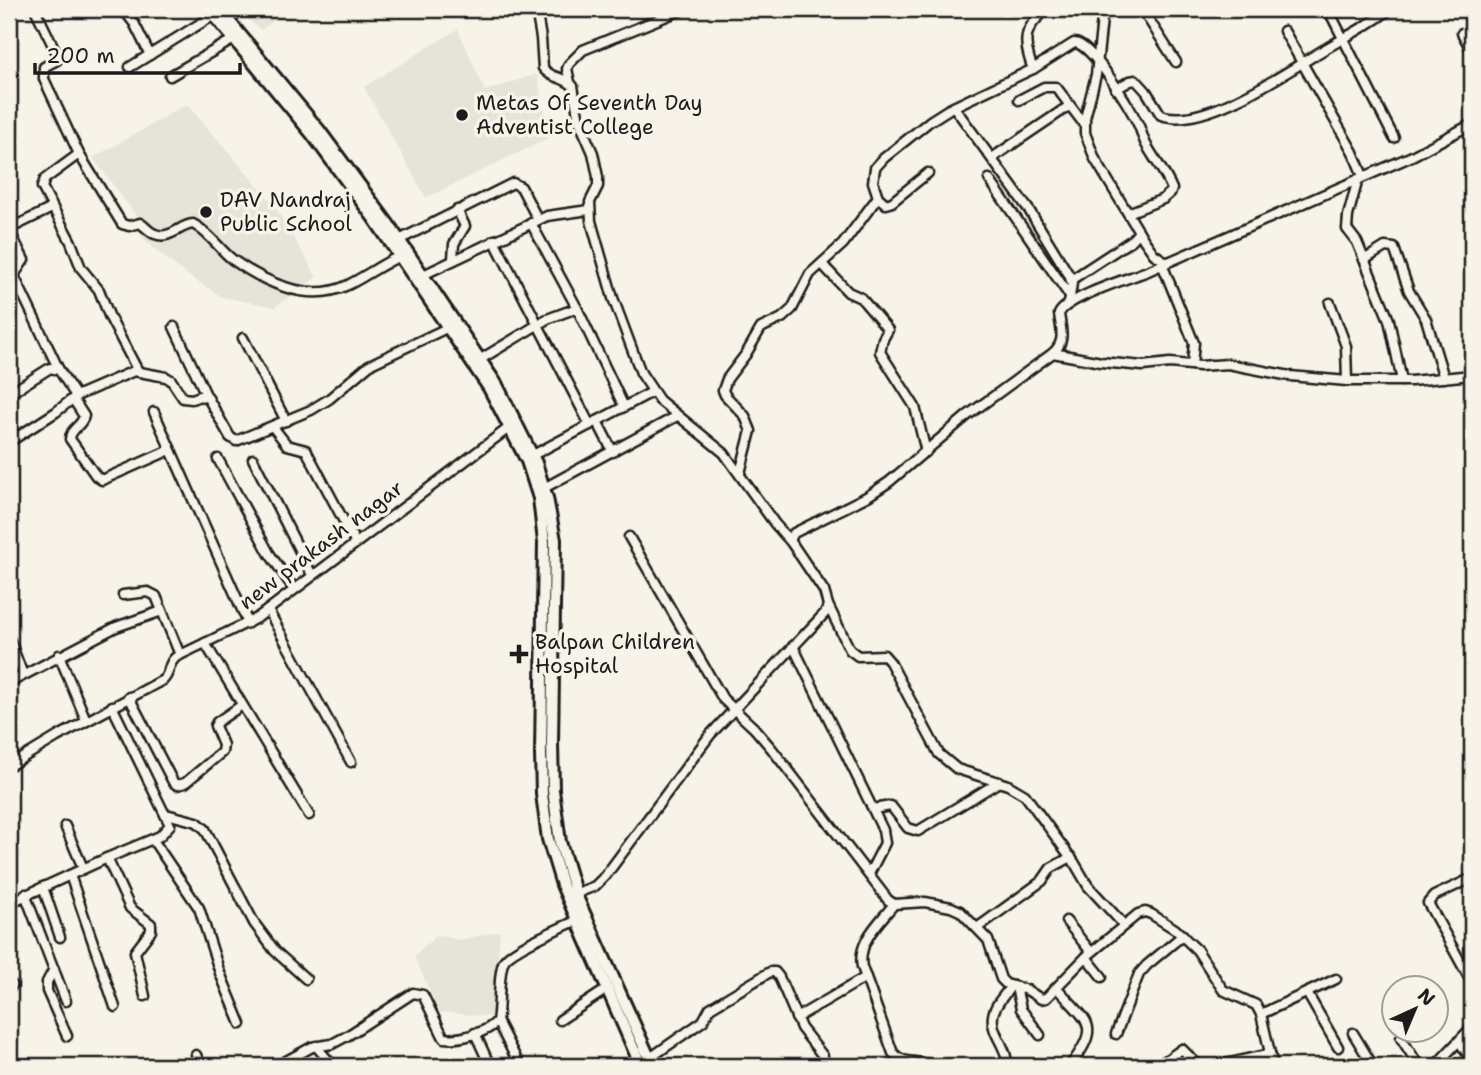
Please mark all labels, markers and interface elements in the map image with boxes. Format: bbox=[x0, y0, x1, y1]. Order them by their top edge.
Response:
scale bar bbox=[35, 32, 240, 76]
text: 200 m bbox=[46, 42, 115, 70]
place label: Metas Of Seventh Day Adventist College bbox=[476, 89, 703, 141]
marker: Metas Of Seventh Day Adventist College bbox=[454, 107, 470, 123]
place label: DAV Nandraj Public School bbox=[220, 186, 353, 238]
marker: DAV Nandraj Public School bbox=[198, 204, 214, 220]
street label: new prakash nagar bbox=[233, 474, 409, 616]
place label: Balpan Children Hospital bbox=[535, 628, 695, 680]
marker: Balpan Children Hospital bbox=[509, 644, 529, 664]
north arrow bbox=[1380, 974, 1450, 1044]
text: N bbox=[1412, 983, 1441, 1011]

